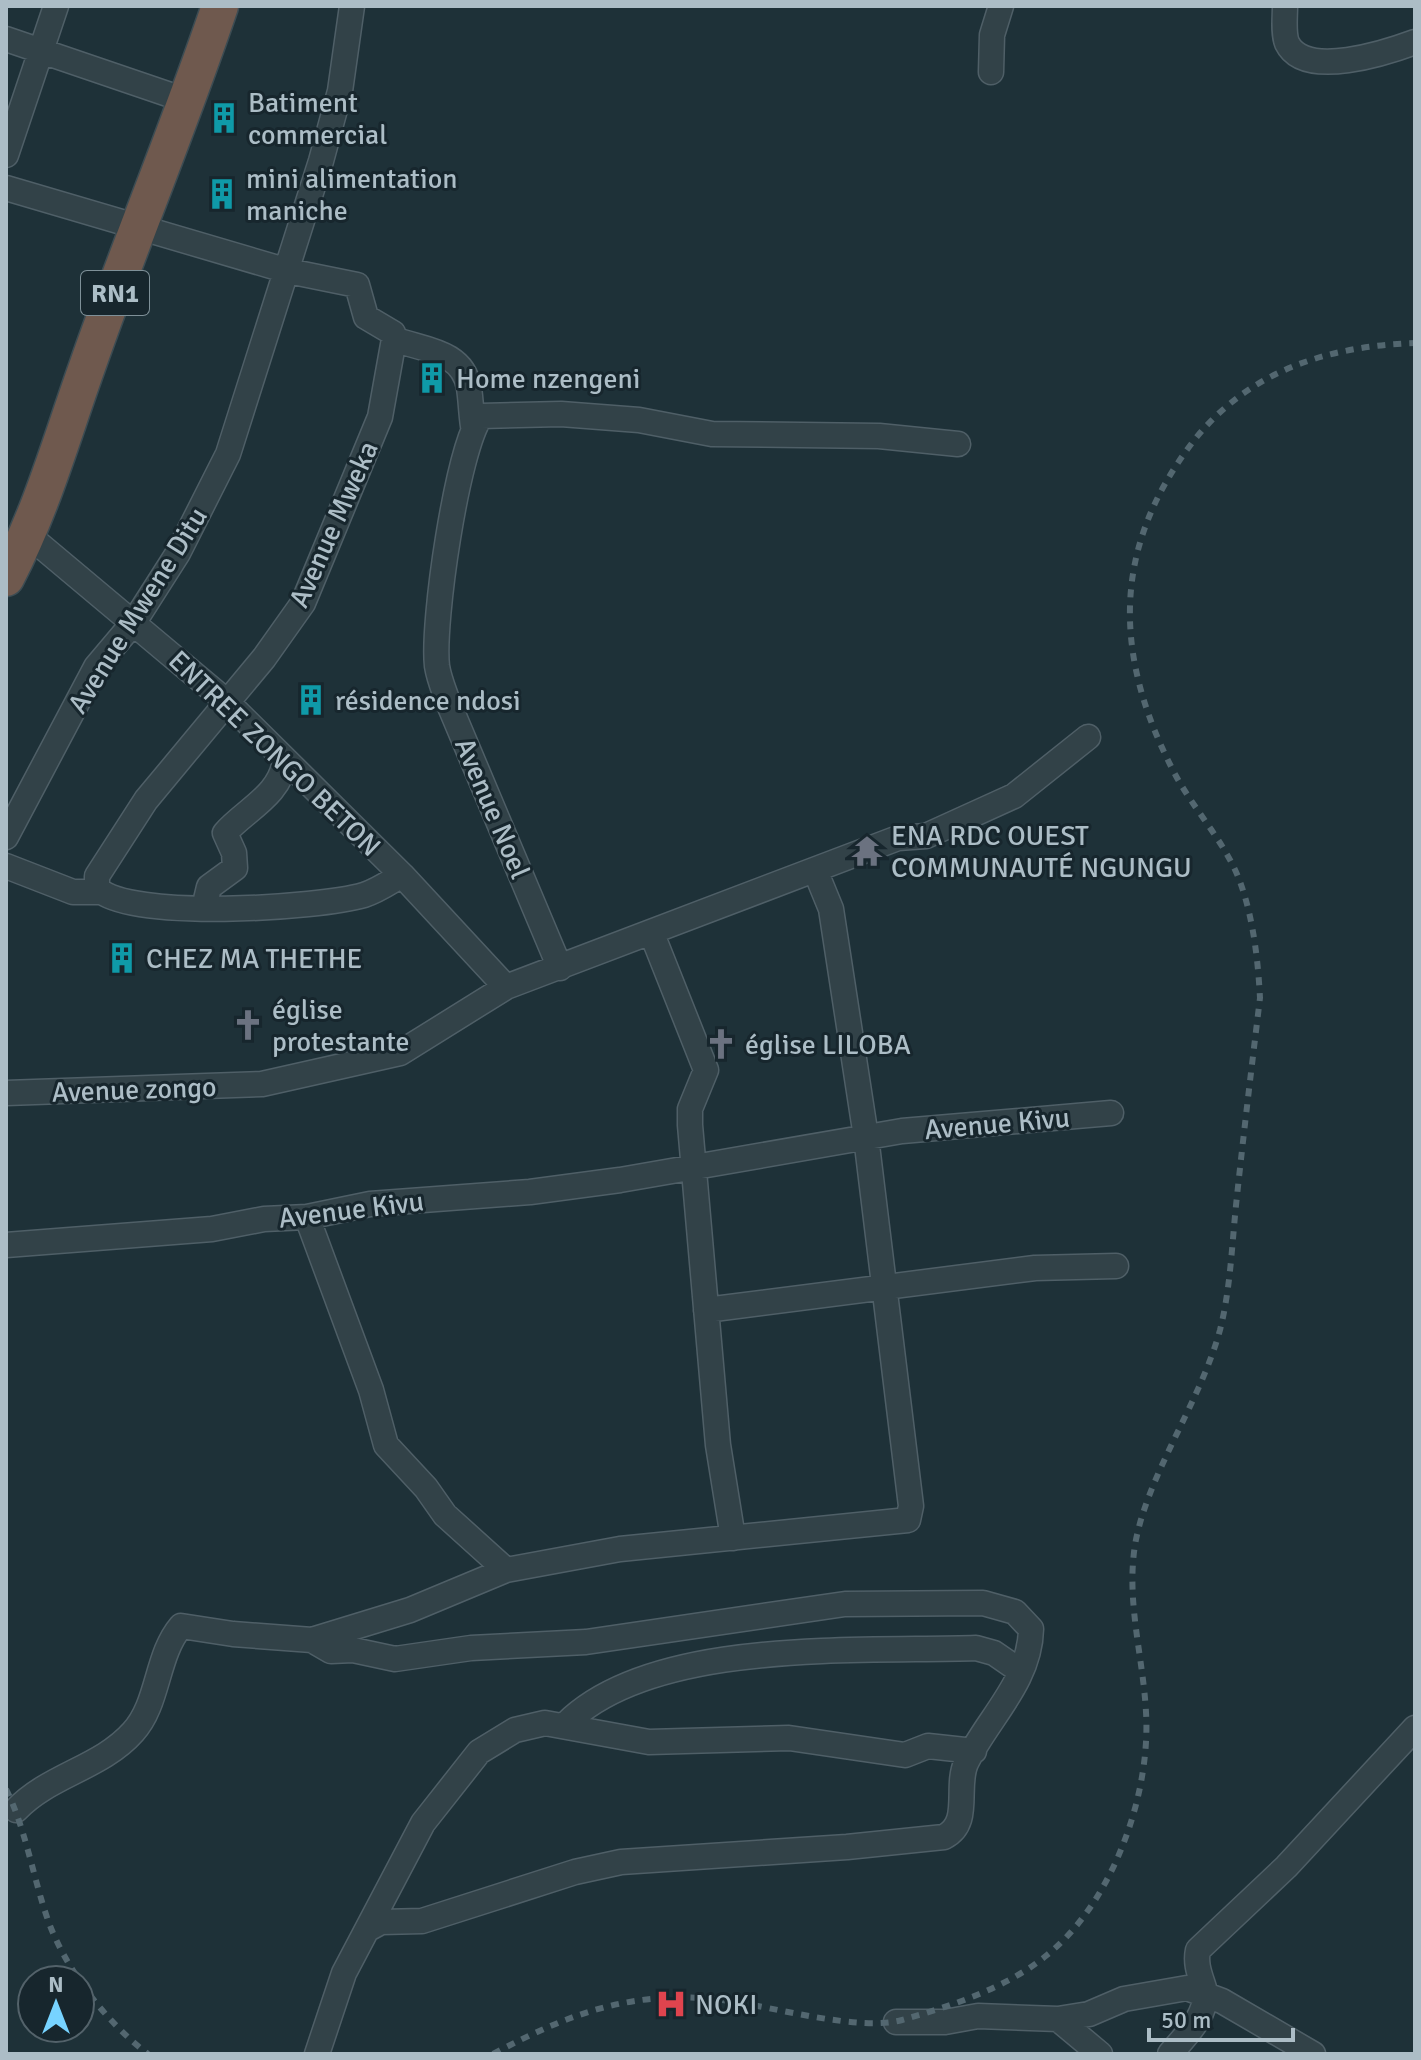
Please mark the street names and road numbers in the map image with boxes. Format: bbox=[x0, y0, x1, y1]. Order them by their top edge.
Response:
road number: RN1 bbox=[81, 271, 149, 315]
street label: Avenue Mweka bbox=[282, 436, 386, 613]
street label: Avenue Mwene Ditu bbox=[61, 501, 215, 720]
street label: ENTREE ZONGO BETON bbox=[161, 644, 387, 864]
street label: Avenue Noel bbox=[447, 733, 537, 884]
street label: Avenue zongo bbox=[51, 1070, 217, 1110]
street label: Avenue Kivu bbox=[923, 1101, 1071, 1147]
street label: Avenue Kivu bbox=[277, 1184, 426, 1236]

